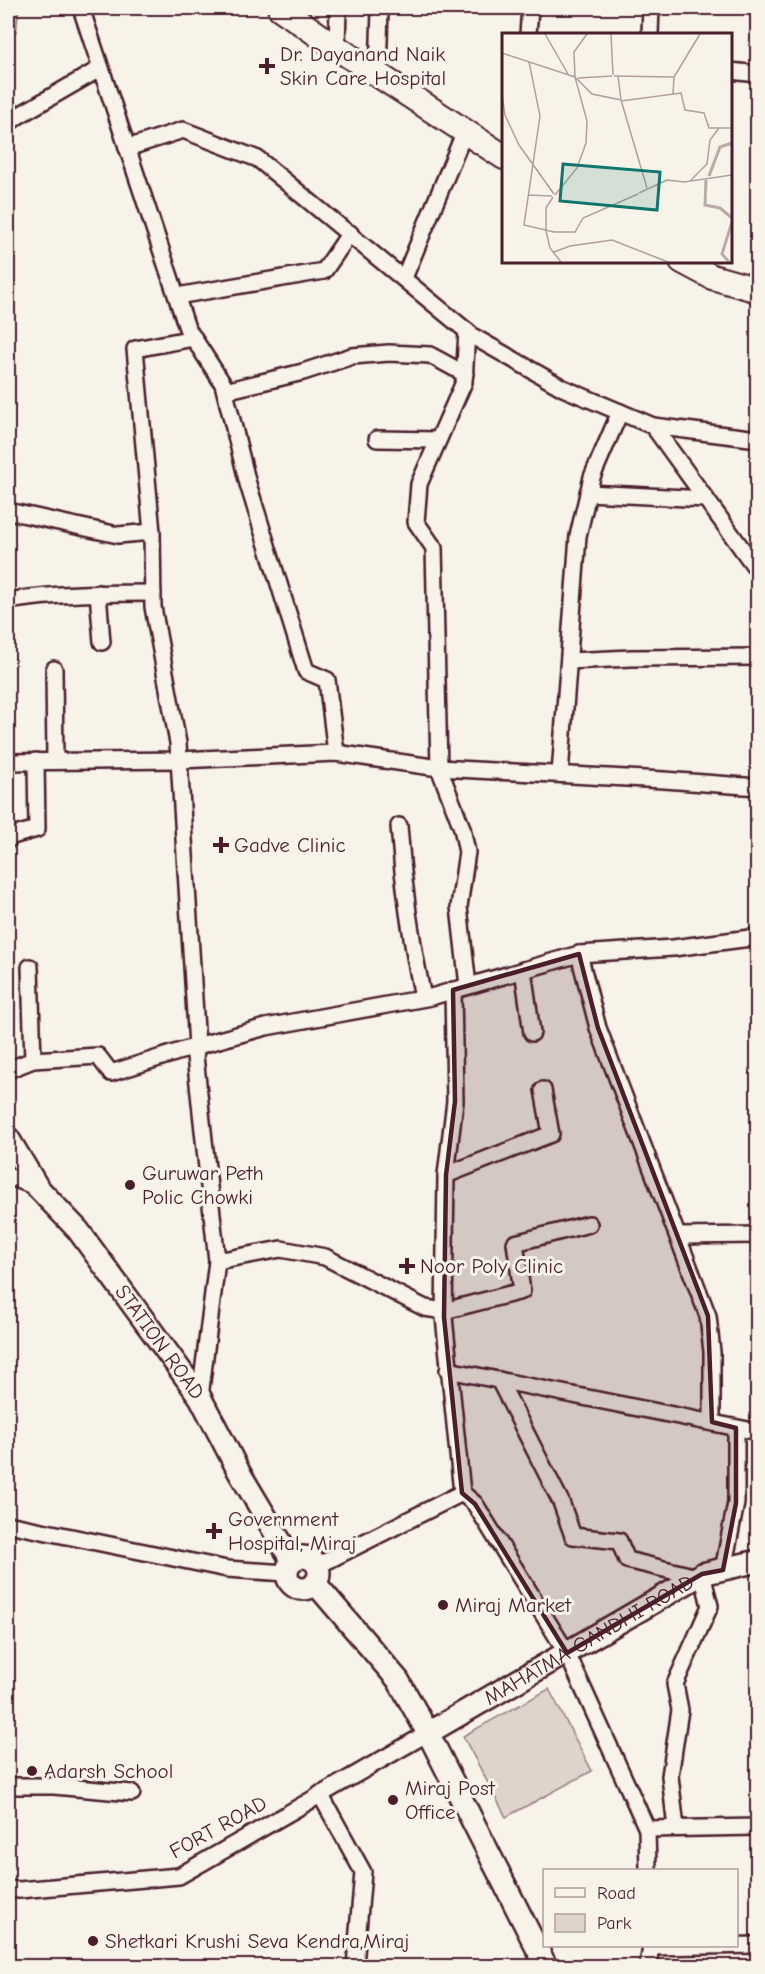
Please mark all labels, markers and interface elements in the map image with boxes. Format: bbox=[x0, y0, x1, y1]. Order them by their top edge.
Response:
inset map bbox=[502, 33, 732, 262]
place label: Dr. Dayanand Naik Skin Care Hospital bbox=[280, 42, 446, 90]
marker: Dr. Dayanand Naik Skin Care Hospital bbox=[258, 57, 276, 75]
place label: Gadve Clinic bbox=[234, 833, 346, 857]
marker: Gadve Clinic bbox=[212, 836, 230, 854]
place label: Guruwar Peth Polic Chowki bbox=[142, 1161, 264, 1209]
marker: Guruwar Peth Polic Chowki bbox=[123, 1178, 137, 1192]
place label: Noor Poly Clinic bbox=[420, 1254, 563, 1278]
marker: Noor Poly Clinic bbox=[398, 1257, 416, 1275]
street label: STATION ROAD bbox=[110, 1280, 210, 1404]
place label: Government Hospital, Miraj bbox=[228, 1507, 356, 1555]
marker: Government Hospital, Miraj bbox=[205, 1522, 223, 1540]
street label: MAHATMA GANDHI ROAD bbox=[480, 1569, 698, 1710]
place label: Miraj Market bbox=[455, 1593, 572, 1617]
marker: Miraj Market bbox=[436, 1598, 450, 1612]
place label: Adarsh School bbox=[44, 1759, 173, 1783]
marker: Adarsh School bbox=[25, 1764, 39, 1778]
place label: Miraj Post Office bbox=[405, 1776, 496, 1824]
street label: FORT ROAD bbox=[165, 1791, 271, 1863]
marker: Miraj Post Office bbox=[386, 1793, 400, 1807]
legend bbox=[543, 1869, 738, 1947]
text: Road bbox=[597, 1883, 636, 1904]
text: Park bbox=[597, 1913, 632, 1934]
place label: Shetkari Krushi Seva Kendra,Miraj bbox=[105, 1929, 409, 1953]
marker: Shetkari Krushi Seva Kendra,Miraj bbox=[86, 1934, 100, 1948]

